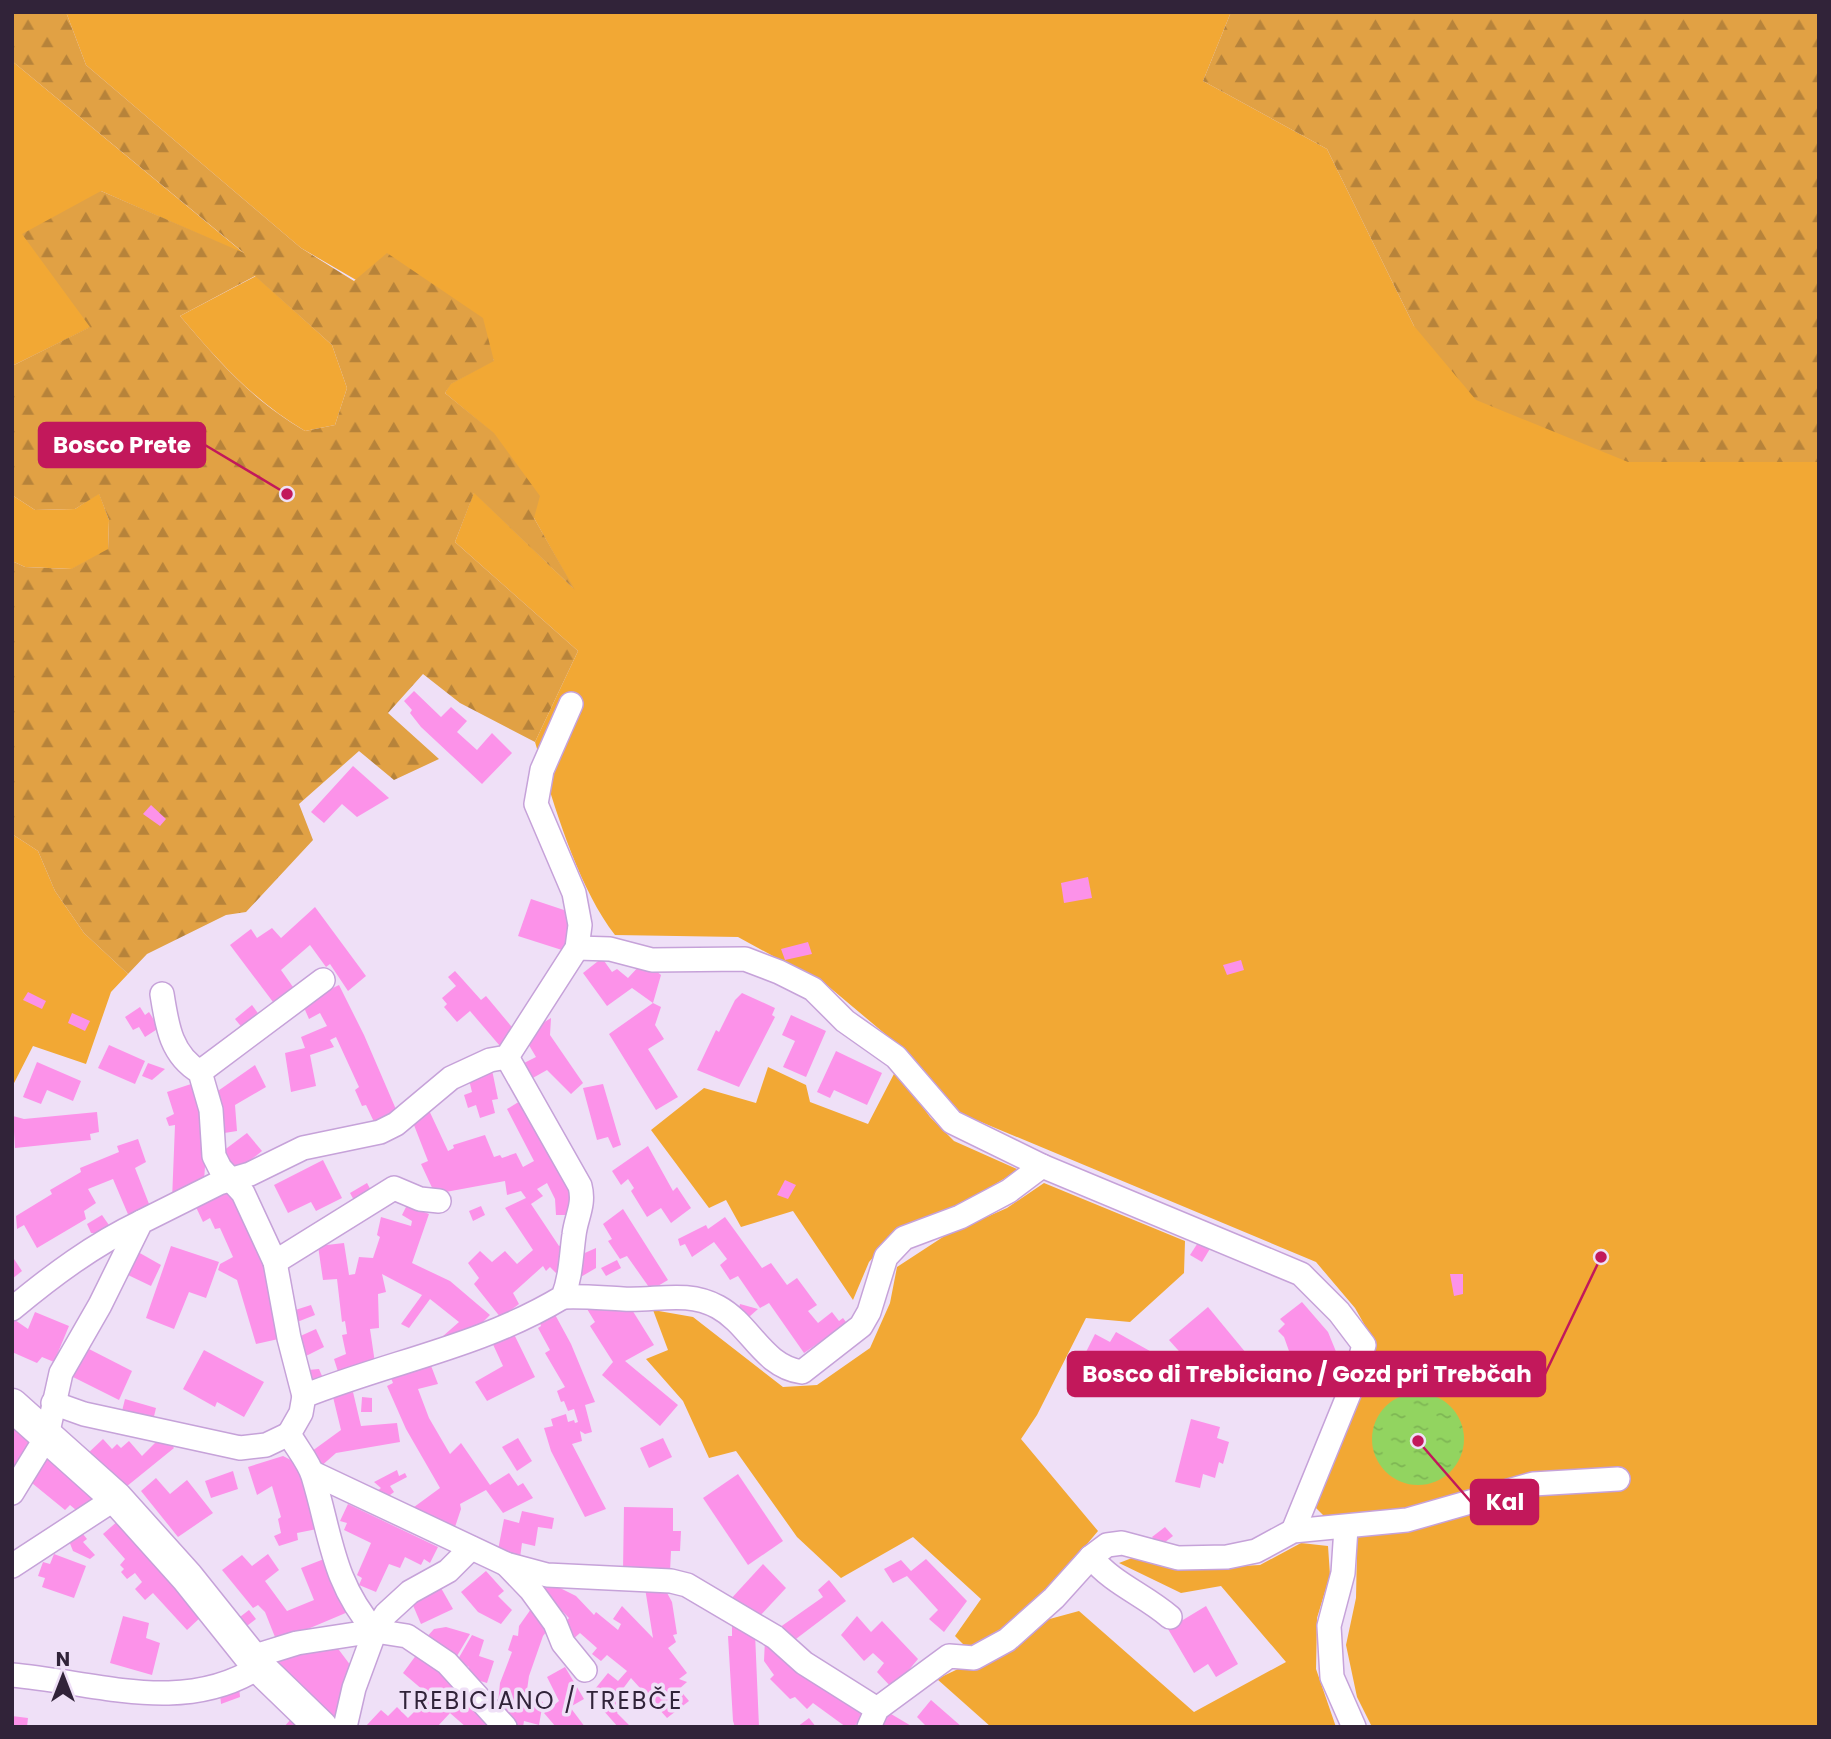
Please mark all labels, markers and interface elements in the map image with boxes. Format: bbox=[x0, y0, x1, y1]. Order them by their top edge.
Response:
callout: Bosco Prete bbox=[39, 423, 205, 467]
text: Bosco Prete bbox=[53, 429, 191, 461]
callout: Bosco di Trebiciano / Gozd pri Trebčah bbox=[1068, 1352, 1545, 1396]
text: Bosco di Trebiciano / Gozd pri Trebčah bbox=[1082, 1358, 1532, 1390]
callout: Kal bbox=[1471, 1480, 1538, 1524]
text: Kal bbox=[1486, 1486, 1524, 1518]
north arrow bbox=[28, 1641, 98, 1711]
text: N bbox=[56, 1646, 70, 1673]
district label: TREBICIANO / TREBČE bbox=[399, 1684, 683, 1717]

